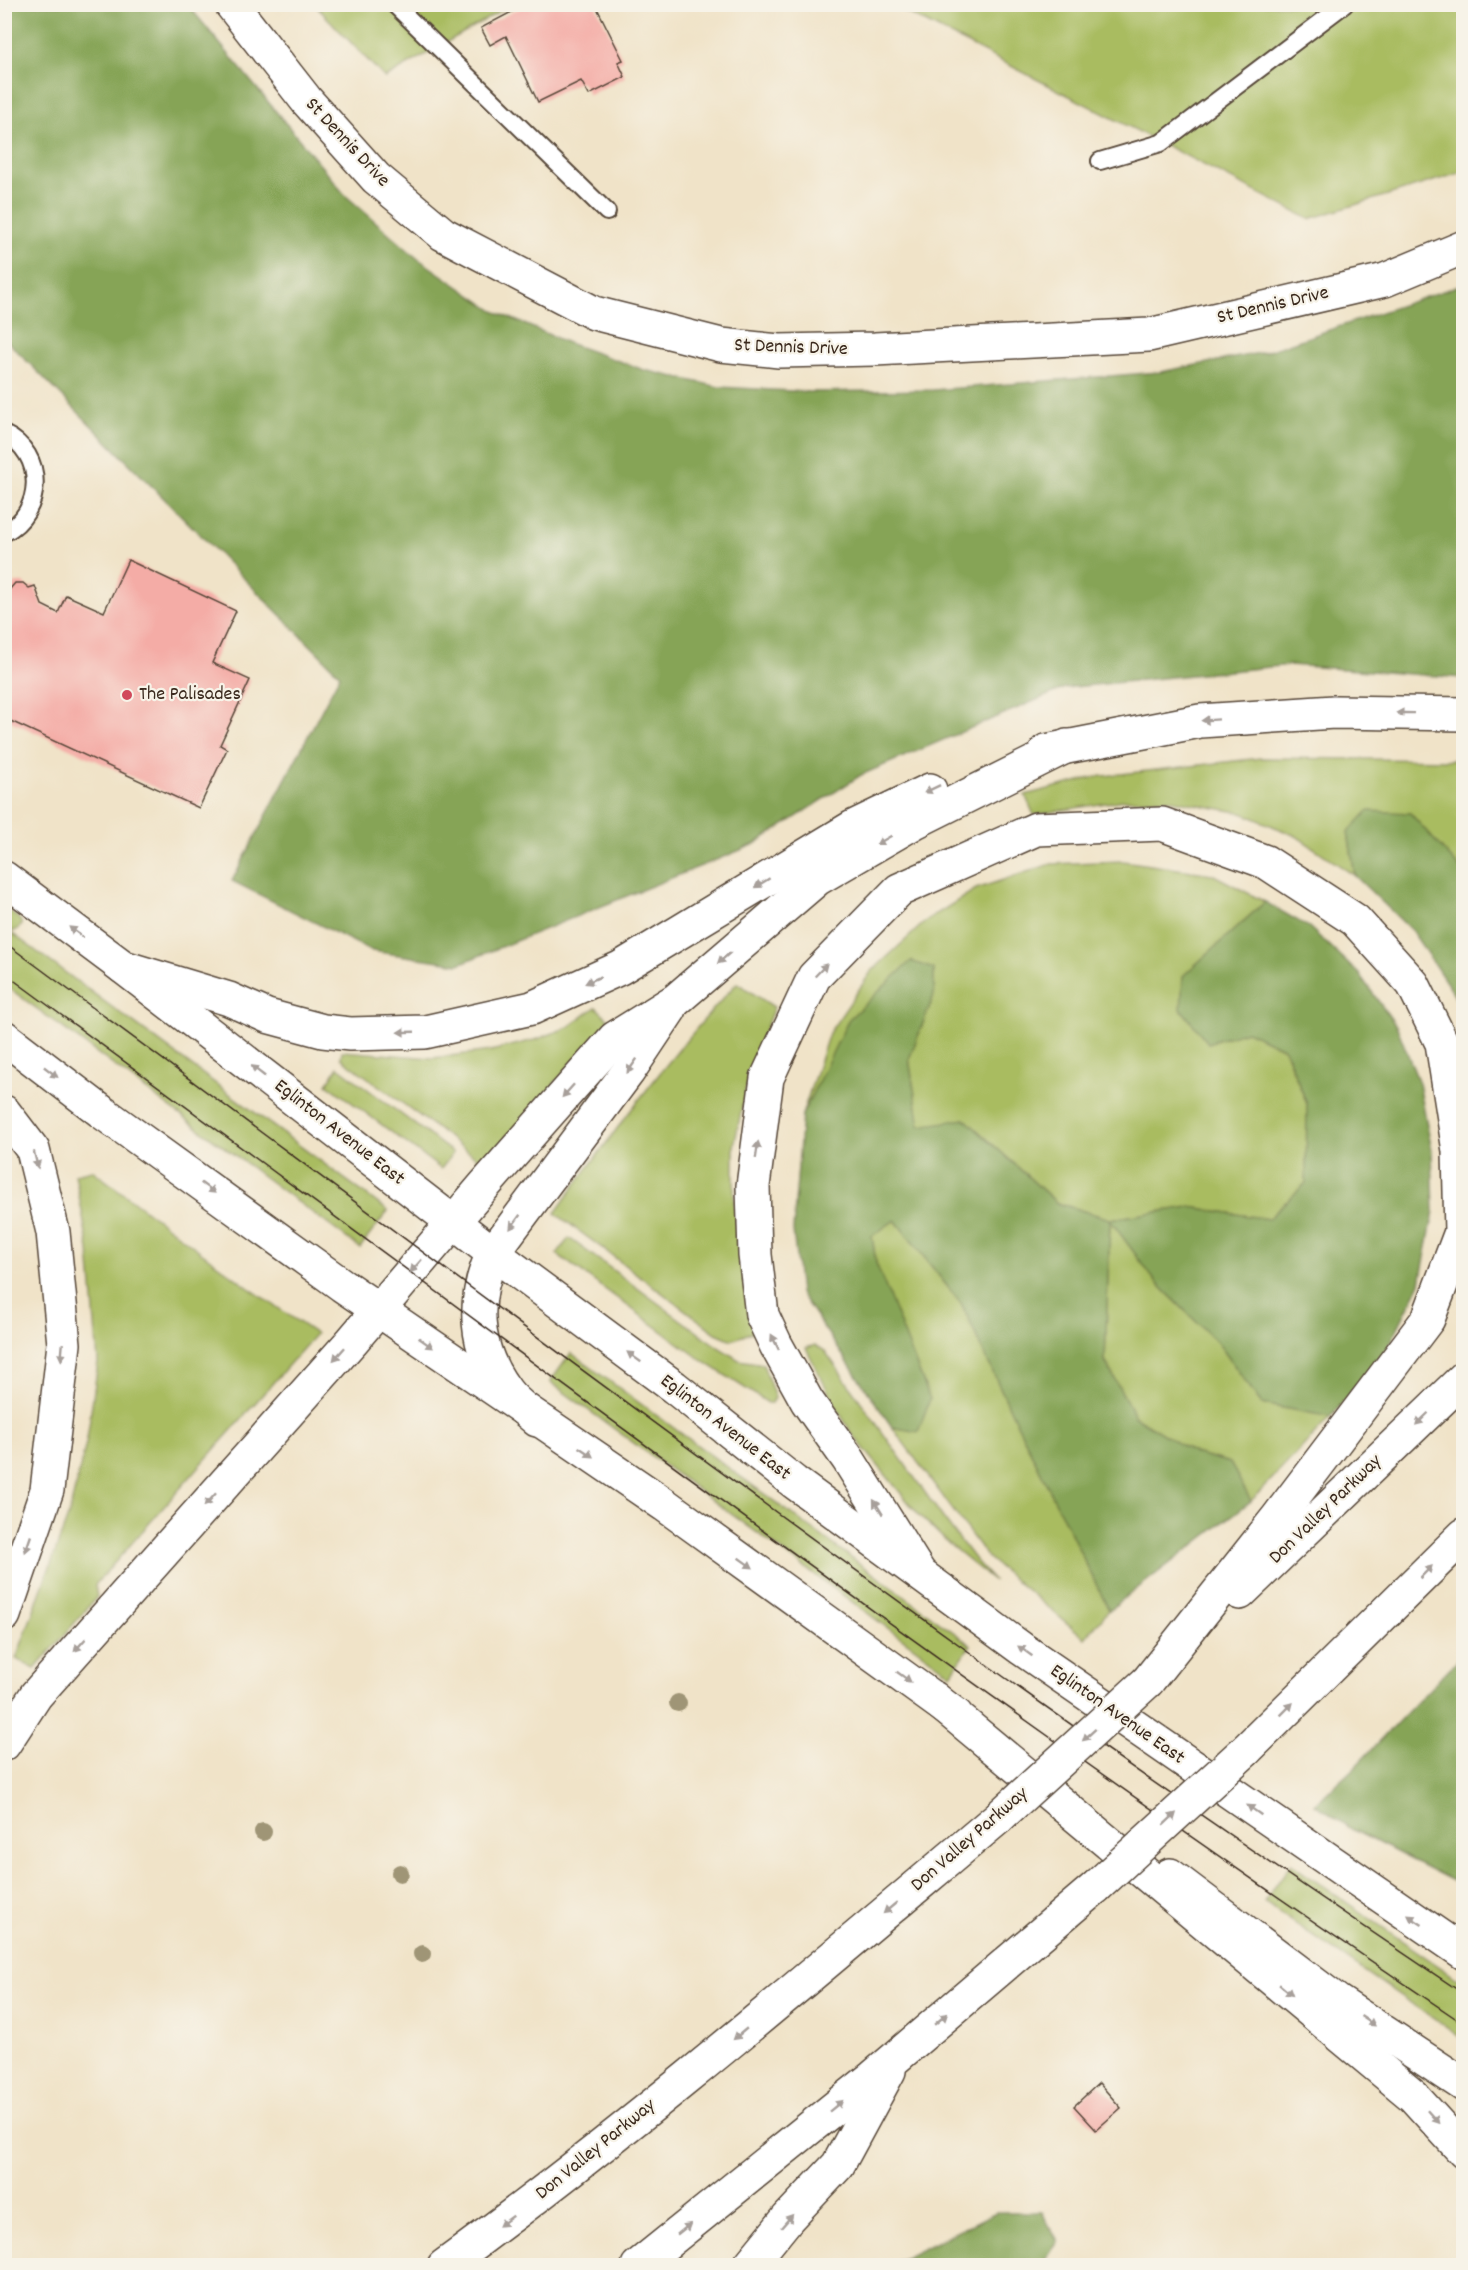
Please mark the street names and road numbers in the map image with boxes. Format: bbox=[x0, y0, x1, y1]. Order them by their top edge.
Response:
street label: St Dennis Drive bbox=[298, 92, 396, 194]
street label: St Dennis Drive bbox=[1215, 280, 1332, 332]
street label: St Dennis Drive bbox=[734, 332, 848, 364]
street label: Eglinton Avenue East bbox=[268, 1073, 410, 1193]
street label: Eglinton Avenue East bbox=[654, 1368, 796, 1488]
street label: Don Valley Parkway bbox=[1263, 1448, 1389, 1571]
street label: Eglinton Avenue East bbox=[1044, 1658, 1190, 1772]
street label: Don Valley Parkway bbox=[905, 1780, 1036, 1899]
street label: Don Valley Parkway bbox=[530, 2092, 663, 2207]

